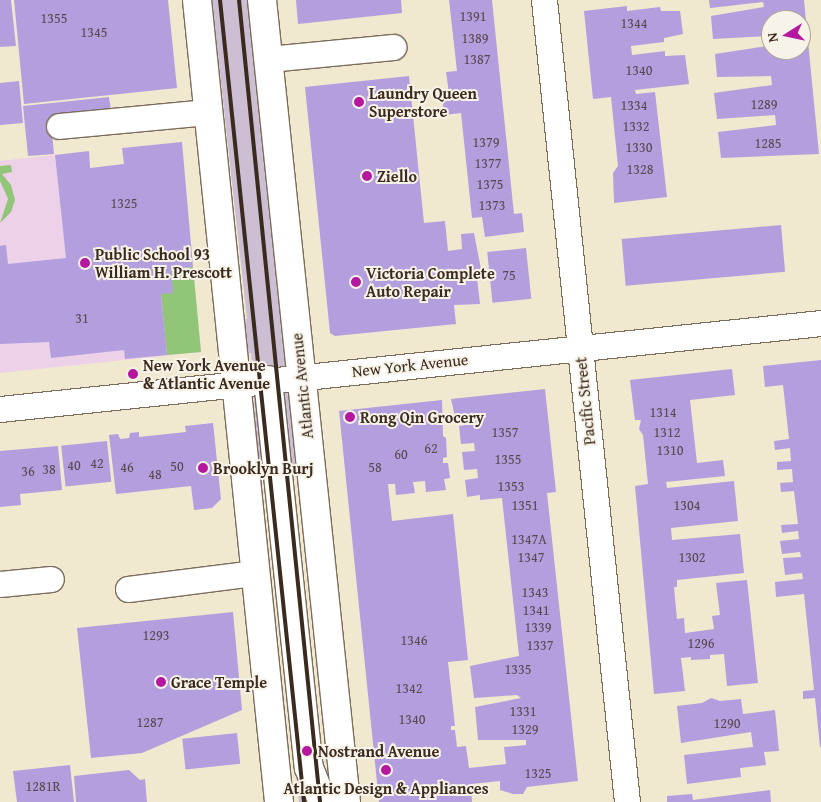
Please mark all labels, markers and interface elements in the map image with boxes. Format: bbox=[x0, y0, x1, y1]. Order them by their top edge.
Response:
house number: 1391 bbox=[460, 8, 486, 24]
house number: 1355 bbox=[41, 10, 67, 26]
north arrow bbox=[761, 10, 811, 60]
house number: 1344 bbox=[621, 15, 647, 31]
house number: 1345 bbox=[81, 24, 107, 40]
house number: 1389 bbox=[462, 30, 488, 46]
text: N bbox=[762, 31, 783, 44]
house number: 1387 bbox=[464, 51, 490, 67]
house number: 1340 bbox=[626, 62, 652, 78]
place label: Laundry Queen Superstore bbox=[369, 83, 477, 121]
marker: Laundry Queen Superstore bbox=[353, 96, 365, 108]
house number: 1289 bbox=[751, 96, 777, 112]
house number: 1334 bbox=[621, 97, 647, 113]
house number: 1332 bbox=[623, 118, 649, 134]
house number: 1379 bbox=[473, 134, 499, 150]
house number: 1285 bbox=[755, 135, 781, 151]
house number: 1330 bbox=[626, 139, 652, 155]
house number: 1377 bbox=[475, 155, 501, 171]
house number: 1328 bbox=[627, 161, 653, 177]
place label: Ziello bbox=[377, 166, 417, 186]
marker: Ziello bbox=[361, 170, 373, 182]
house number: 1375 bbox=[477, 176, 503, 192]
house number: 1325 bbox=[111, 195, 137, 211]
house number: 1373 bbox=[479, 197, 505, 213]
place label: Public School 93 William H. Prescott bbox=[95, 244, 232, 282]
marker: Public School 93 William H. Prescott bbox=[79, 257, 91, 269]
place label: Victoria Complete Auto Repair bbox=[366, 263, 495, 301]
house number: 75 bbox=[502, 267, 516, 283]
marker: Victoria Complete Auto Repair bbox=[350, 276, 362, 288]
house number: 31 bbox=[75, 310, 89, 326]
street label: Atlantic Avenue bbox=[287, 332, 317, 440]
street label: New York Avenue bbox=[351, 349, 469, 381]
place label: New York Avenue & Atlantic Avenue bbox=[143, 355, 270, 393]
street label: Pacific Street bbox=[571, 356, 599, 446]
marker: New York Avenue & Atlantic Avenue bbox=[127, 368, 139, 380]
house number: 1314 bbox=[650, 404, 676, 420]
place label: Rong Qin Grocery bbox=[360, 407, 484, 427]
marker: Rong Qin Grocery bbox=[344, 411, 356, 423]
house number: 1357 bbox=[492, 424, 518, 440]
house number: 1312 bbox=[654, 424, 680, 440]
house number: 62 bbox=[424, 440, 438, 456]
house number: 1310 bbox=[657, 442, 683, 458]
house number: 60 bbox=[394, 446, 408, 462]
house number: 1355 bbox=[495, 451, 521, 467]
house number: 42 bbox=[90, 455, 104, 471]
house number: 40 bbox=[67, 457, 81, 473]
house number: 50 bbox=[170, 458, 184, 474]
place label: Brooklyn Burj bbox=[213, 458, 313, 478]
house number: 46 bbox=[120, 459, 134, 475]
house number: 58 bbox=[368, 459, 382, 475]
house number: 38 bbox=[42, 461, 56, 477]
marker: Brooklyn Burj bbox=[197, 462, 209, 474]
house number: 36 bbox=[21, 463, 35, 479]
house number: 48 bbox=[148, 466, 162, 482]
house number: 1353 bbox=[498, 478, 524, 494]
house number: 1351 bbox=[512, 497, 538, 513]
house number: 1304 bbox=[674, 497, 700, 513]
house number: 1347A bbox=[511, 531, 547, 547]
house number: 1347 bbox=[518, 549, 544, 565]
house number: 1302 bbox=[679, 549, 705, 565]
house number: 1343 bbox=[522, 584, 548, 600]
house number: 1341 bbox=[523, 602, 549, 618]
house number: 1339 bbox=[525, 619, 551, 635]
house number: 1293 bbox=[143, 627, 169, 643]
house number: 1346 bbox=[401, 632, 427, 648]
house number: 1296 bbox=[688, 635, 714, 651]
house number: 1337 bbox=[527, 637, 553, 653]
house number: 1335 bbox=[505, 661, 531, 677]
place label: Grace Temple bbox=[171, 672, 267, 692]
marker: Grace Temple bbox=[155, 676, 167, 688]
house number: 1342 bbox=[396, 680, 422, 696]
house number: 1331 bbox=[510, 703, 536, 719]
house number: 1340 bbox=[399, 711, 425, 727]
house number: 1287 bbox=[137, 714, 163, 730]
house number: 1290 bbox=[714, 715, 740, 731]
house number: 1329 bbox=[512, 721, 538, 737]
place label: Nostrand Avenue bbox=[318, 741, 439, 761]
marker: Nostrand Avenue bbox=[300, 744, 314, 758]
marker: Atlantic Design & Appliances bbox=[380, 764, 392, 776]
house number: 1325 bbox=[525, 765, 551, 781]
house number: 1281R bbox=[25, 778, 61, 794]
place label: Atlantic Design & Appliances bbox=[283, 778, 489, 798]

